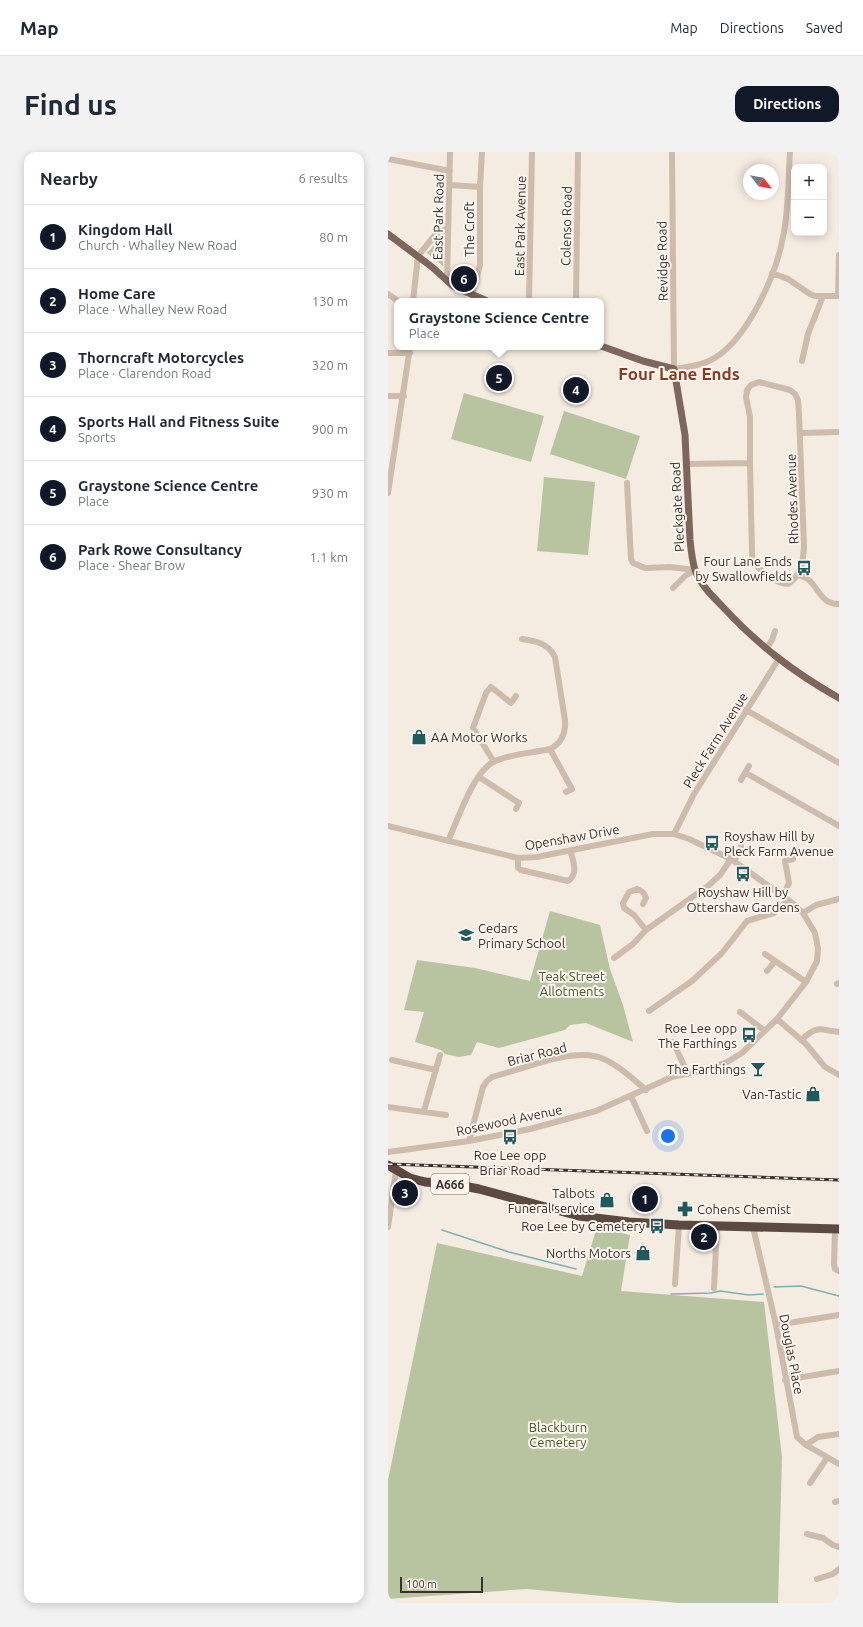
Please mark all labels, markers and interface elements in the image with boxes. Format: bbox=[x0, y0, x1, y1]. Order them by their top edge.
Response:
text: Map bbox=[20, 17, 59, 39]
text: Map bbox=[670, 20, 698, 36]
text: Directions bbox=[720, 20, 784, 36]
text: Saved bbox=[806, 20, 843, 36]
button: Directions bbox=[735, 86, 839, 122]
text: Find us bbox=[24, 89, 117, 120]
north arrow bbox=[743, 164, 779, 200]
map controls bbox=[791, 164, 827, 236]
button: + bbox=[791, 164, 827, 200]
text: Nearby bbox=[40, 169, 98, 188]
text: 6 results bbox=[298, 171, 348, 185]
street label: East Park Road bbox=[430, 174, 446, 260]
street label: East Park Avenue bbox=[512, 176, 528, 276]
street label: Colenso Road bbox=[558, 186, 574, 266]
button: − bbox=[791, 200, 827, 236]
street label: The Croft bbox=[462, 201, 476, 257]
text: Kingdom Hall bbox=[78, 221, 173, 238]
street label: Revidge Road bbox=[654, 221, 670, 301]
text: 1 bbox=[49, 230, 57, 244]
text: 80 m bbox=[319, 230, 348, 244]
text: Church · Whalley New Road bbox=[78, 238, 237, 252]
pin: 6 bbox=[451, 264, 477, 294]
text: Home Care bbox=[78, 285, 156, 302]
text: 2 bbox=[49, 294, 57, 308]
text: 130 m bbox=[312, 294, 348, 308]
popup bbox=[394, 298, 604, 350]
text: Place · Whalley New Road bbox=[78, 302, 227, 316]
text: Graystone Science Centre bbox=[409, 309, 589, 326]
text: Place bbox=[409, 326, 440, 340]
text: Thorncraft Motorcycles bbox=[78, 349, 244, 366]
text: 3 bbox=[49, 358, 57, 372]
text: 320 m bbox=[312, 358, 348, 372]
pin: 5 bbox=[486, 363, 512, 393]
district label: Four Lane Ends bbox=[618, 364, 740, 383]
text: Place · Clarendon Road bbox=[78, 366, 211, 380]
pin: 4 bbox=[563, 375, 589, 405]
text: Sports Hall and Fitness Suite bbox=[78, 413, 279, 430]
text: 4 bbox=[49, 422, 57, 436]
text: 900 m bbox=[312, 422, 348, 436]
text: Sports bbox=[78, 430, 116, 444]
street label: Rhodes Avenue bbox=[783, 454, 801, 544]
street label: Pleckgate Road bbox=[668, 462, 686, 552]
text: Graystone Science Centre bbox=[78, 477, 258, 494]
text: 5 bbox=[49, 486, 57, 500]
text: 930 m bbox=[312, 486, 348, 500]
text: Place bbox=[78, 494, 109, 508]
text: Park Rowe Consultancy bbox=[78, 541, 242, 558]
text: 6 bbox=[49, 550, 57, 564]
text: 1.1 km bbox=[309, 550, 348, 564]
place label: Four Lane Ends by Swallowfields bbox=[695, 554, 792, 583]
text: Place · Shear Brow bbox=[78, 558, 185, 572]
bus stop icon: Four Lane Ends by Swallowfields bbox=[795, 559, 813, 577]
street label: Pleck Farm Avenue bbox=[680, 690, 750, 790]
shop icon: AA Motor Works bbox=[410, 728, 428, 746]
place label: AA Motor Works bbox=[431, 730, 528, 744]
street label: Openshaw Drive bbox=[524, 822, 620, 852]
place label: Royshaw Hill by Pleck Farm Avenue bbox=[724, 829, 834, 858]
bus stop icon: Royshaw Hill by Pleck Farm Avenue bbox=[703, 834, 721, 852]
bus stop icon: Royshaw Hill by Ottershaw Gardens bbox=[734, 865, 752, 883]
place label: Royshaw Hill by Ottershaw Gardens bbox=[686, 885, 800, 914]
place label: Cedars Primary School bbox=[478, 921, 566, 950]
school or university icon: Cedars Primary School bbox=[457, 926, 475, 944]
park label: Teak Street Allotments bbox=[539, 969, 605, 998]
place label: Roe Lee opp The Farthings bbox=[658, 1021, 737, 1050]
bus stop icon: Roe Lee opp The Farthings bbox=[740, 1026, 758, 1044]
street label: Briar Road bbox=[506, 1040, 568, 1068]
bar icon: The Farthings bbox=[749, 1060, 767, 1078]
place label: The Farthings bbox=[667, 1062, 746, 1076]
shop icon: Van-Tastic bbox=[804, 1085, 822, 1103]
place label: Van-Tastic bbox=[742, 1087, 801, 1101]
street label: Rosewood Avenue bbox=[455, 1102, 563, 1138]
your location bbox=[658, 1126, 678, 1146]
bus stop icon: Roe Lee opp Briar Road bbox=[501, 1128, 519, 1146]
place label: Roe Lee opp Briar Road bbox=[474, 1148, 546, 1177]
road number: A666 bbox=[431, 1174, 469, 1194]
pin: 3 bbox=[392, 1178, 418, 1208]
pin: 1 bbox=[632, 1184, 658, 1214]
place label: Talbots Funeral service bbox=[508, 1186, 595, 1215]
shop icon: Talbots Funeral service bbox=[598, 1191, 616, 1209]
pharmacy icon: Cohens Chemist bbox=[676, 1200, 694, 1218]
place label: Cohens Chemist bbox=[697, 1202, 791, 1216]
bus stop icon: Roe Lee by Cemetery bbox=[648, 1217, 666, 1235]
place label: Roe Lee by Cemetery bbox=[521, 1219, 645, 1233]
pin: 2 bbox=[691, 1222, 717, 1252]
shop icon: Norths Motors bbox=[634, 1244, 652, 1262]
place label: Norths Motors bbox=[546, 1246, 631, 1260]
street label: Douglas Place bbox=[777, 1313, 807, 1395]
park label: Blackburn Cemetery bbox=[529, 1420, 587, 1449]
scale bar bbox=[400, 1575, 483, 1594]
text: 100 m bbox=[406, 1578, 437, 1590]

